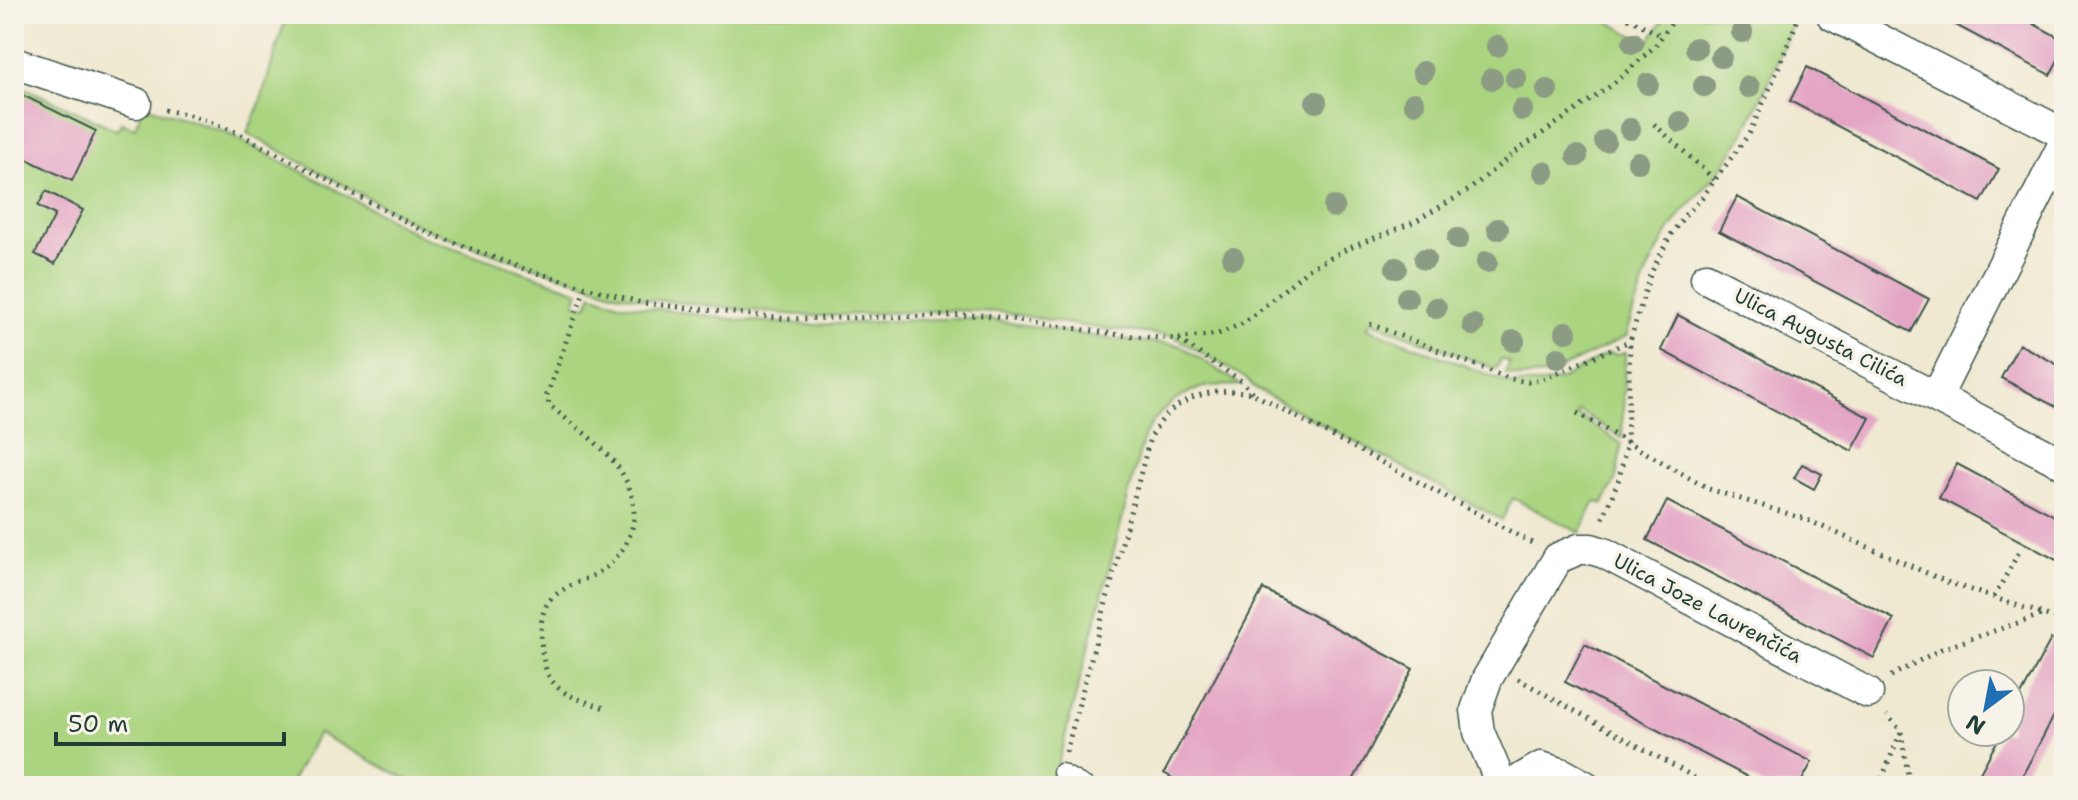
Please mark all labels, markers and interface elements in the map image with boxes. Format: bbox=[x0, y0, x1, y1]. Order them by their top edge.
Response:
street label: Ulica Augusta Cilića bbox=[1730, 282, 1912, 392]
street label: Ulica Joze Laurenčića bbox=[1609, 547, 1807, 669]
north arrow bbox=[1946, 668, 2026, 748]
scale bar bbox=[56, 696, 284, 746]
text: 50 m bbox=[68, 708, 128, 740]
text: N bbox=[1961, 708, 1991, 741]

